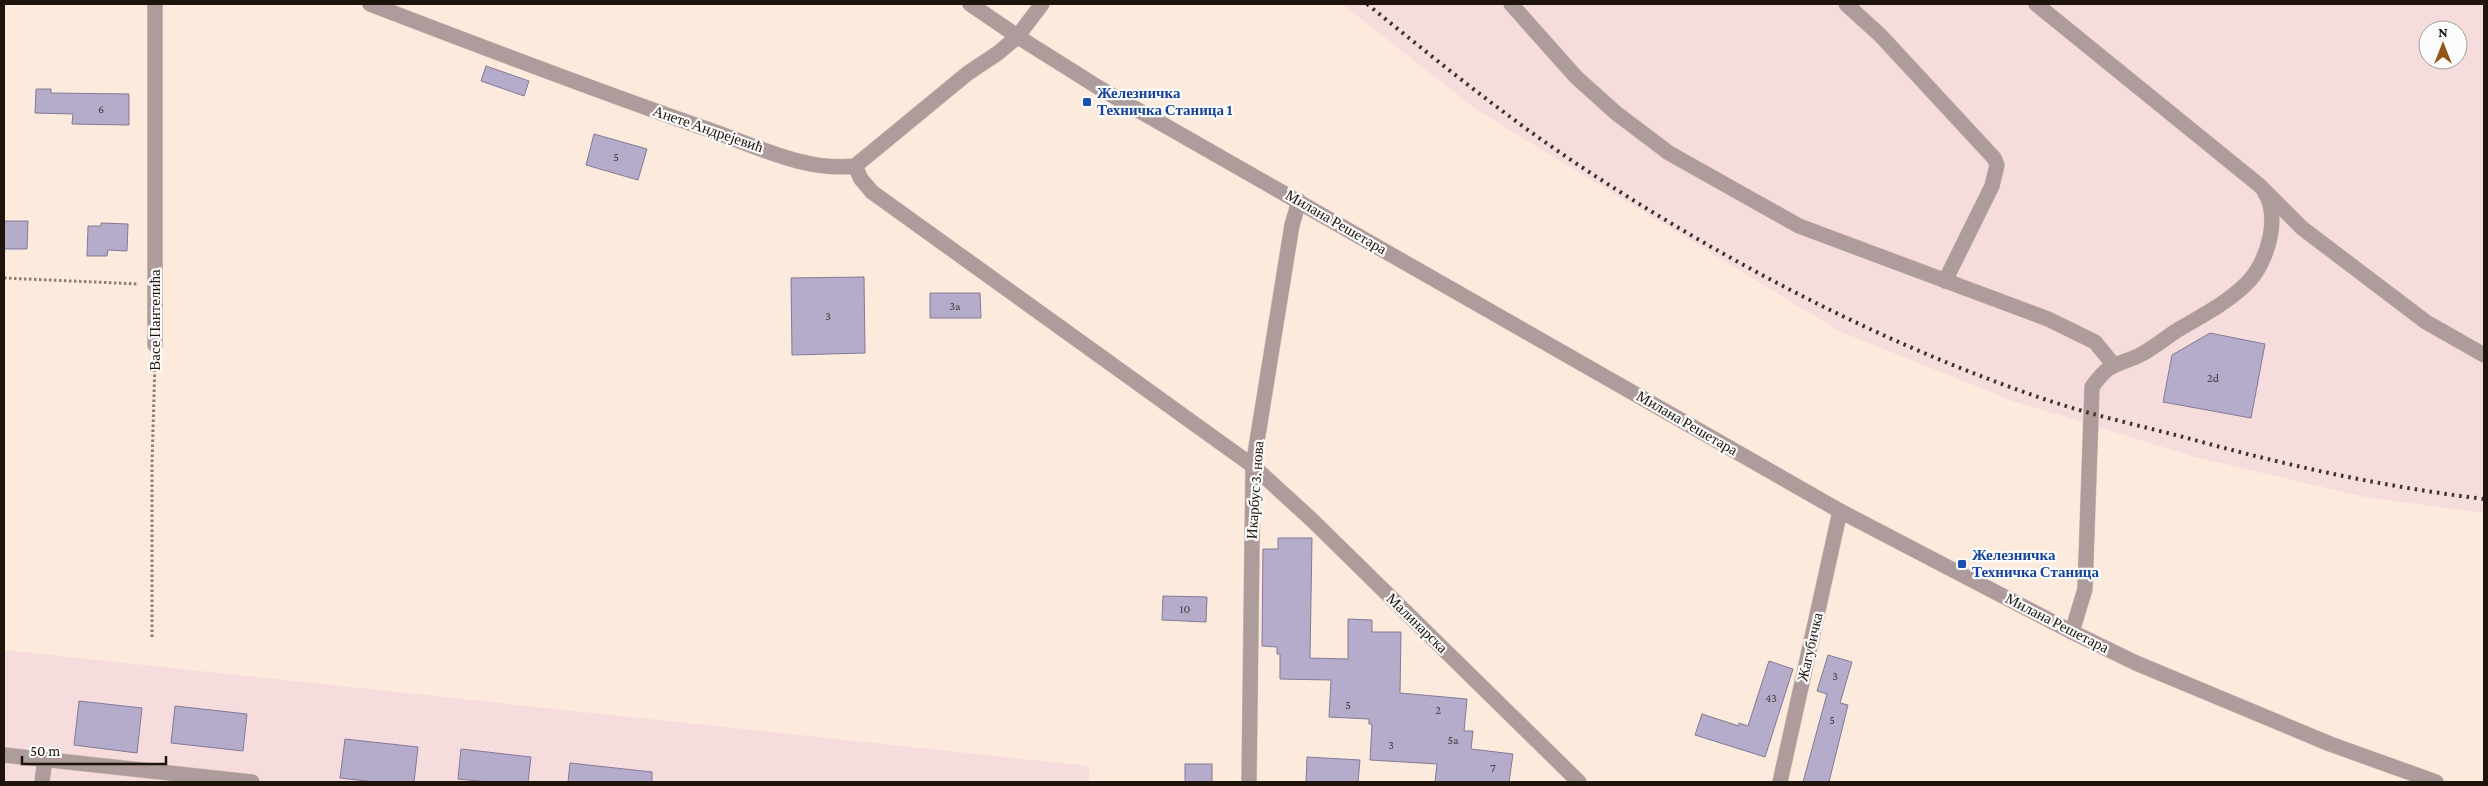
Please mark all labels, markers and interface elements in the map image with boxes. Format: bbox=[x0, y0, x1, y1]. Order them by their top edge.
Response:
north arrow bbox=[2418, 20, 2468, 70]
text: N bbox=[2438, 24, 2448, 40]
place label: Железничка Техничка Станица 1 bbox=[1097, 85, 1233, 118]
marker: Железничка Техничка Станица 1 bbox=[1081, 96, 1093, 108]
house number: 6 bbox=[98, 102, 104, 116]
street label: Анете Андрејевић bbox=[651, 103, 766, 156]
house number: 5 bbox=[613, 150, 619, 164]
street label: Милана Решетара bbox=[1283, 187, 1389, 257]
street label: Васе Пантелића bbox=[147, 269, 163, 371]
house number: 3a bbox=[949, 299, 961, 313]
house number: 3 bbox=[825, 309, 831, 323]
house number: 2d bbox=[2207, 371, 2220, 385]
street label: Милана Решетара bbox=[1634, 388, 1740, 458]
street label: Икарбус 3. нова bbox=[1244, 440, 1266, 540]
place label: Железничка Техничка Станица bbox=[1972, 547, 2099, 580]
marker: Железничка Техничка Станица bbox=[1956, 558, 1968, 570]
street label: Малинарска bbox=[1383, 590, 1451, 656]
street label: Милана Решетара bbox=[2003, 590, 2112, 656]
house number: 10 bbox=[1180, 602, 1191, 616]
street label: Жагубичка bbox=[1794, 611, 1826, 683]
house number: 3 bbox=[1832, 669, 1838, 683]
house number: 43 bbox=[1765, 691, 1777, 705]
house number: 5 bbox=[1345, 698, 1351, 712]
house number: 2 bbox=[1435, 703, 1441, 717]
house number: 5 bbox=[1829, 713, 1835, 727]
house number: 5a bbox=[1447, 733, 1459, 747]
scale bar bbox=[22, 734, 166, 766]
house number: 3 bbox=[1388, 738, 1394, 752]
text: 50 m bbox=[30, 743, 60, 759]
house number: 7 bbox=[1490, 761, 1496, 775]

